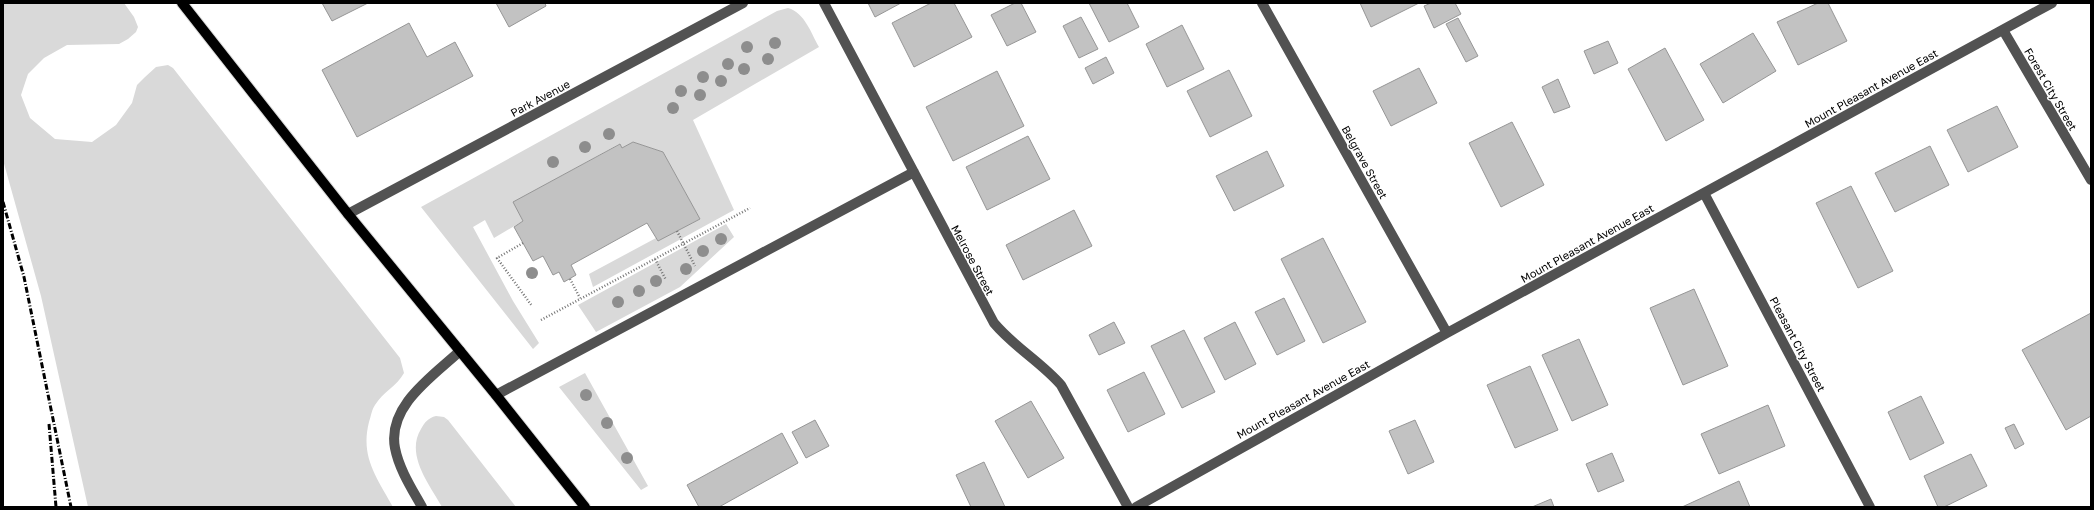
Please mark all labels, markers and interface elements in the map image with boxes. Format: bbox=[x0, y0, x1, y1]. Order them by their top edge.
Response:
street label: Forest City Street bbox=[2022, 45, 2080, 133]
street label: Mount Pleasant Avenue East bbox=[1802, 46, 1940, 130]
street label: Park Avenue bbox=[508, 77, 572, 119]
street label: Belgrave Street bbox=[1340, 123, 1390, 201]
street label: Mount Pleasant Avenue East bbox=[1518, 201, 1656, 285]
street label: Melrose Street bbox=[949, 223, 997, 297]
street label: Pleasant City Street bbox=[1767, 294, 1829, 394]
street label: Mount Pleasant Avenue East bbox=[1234, 357, 1372, 441]

